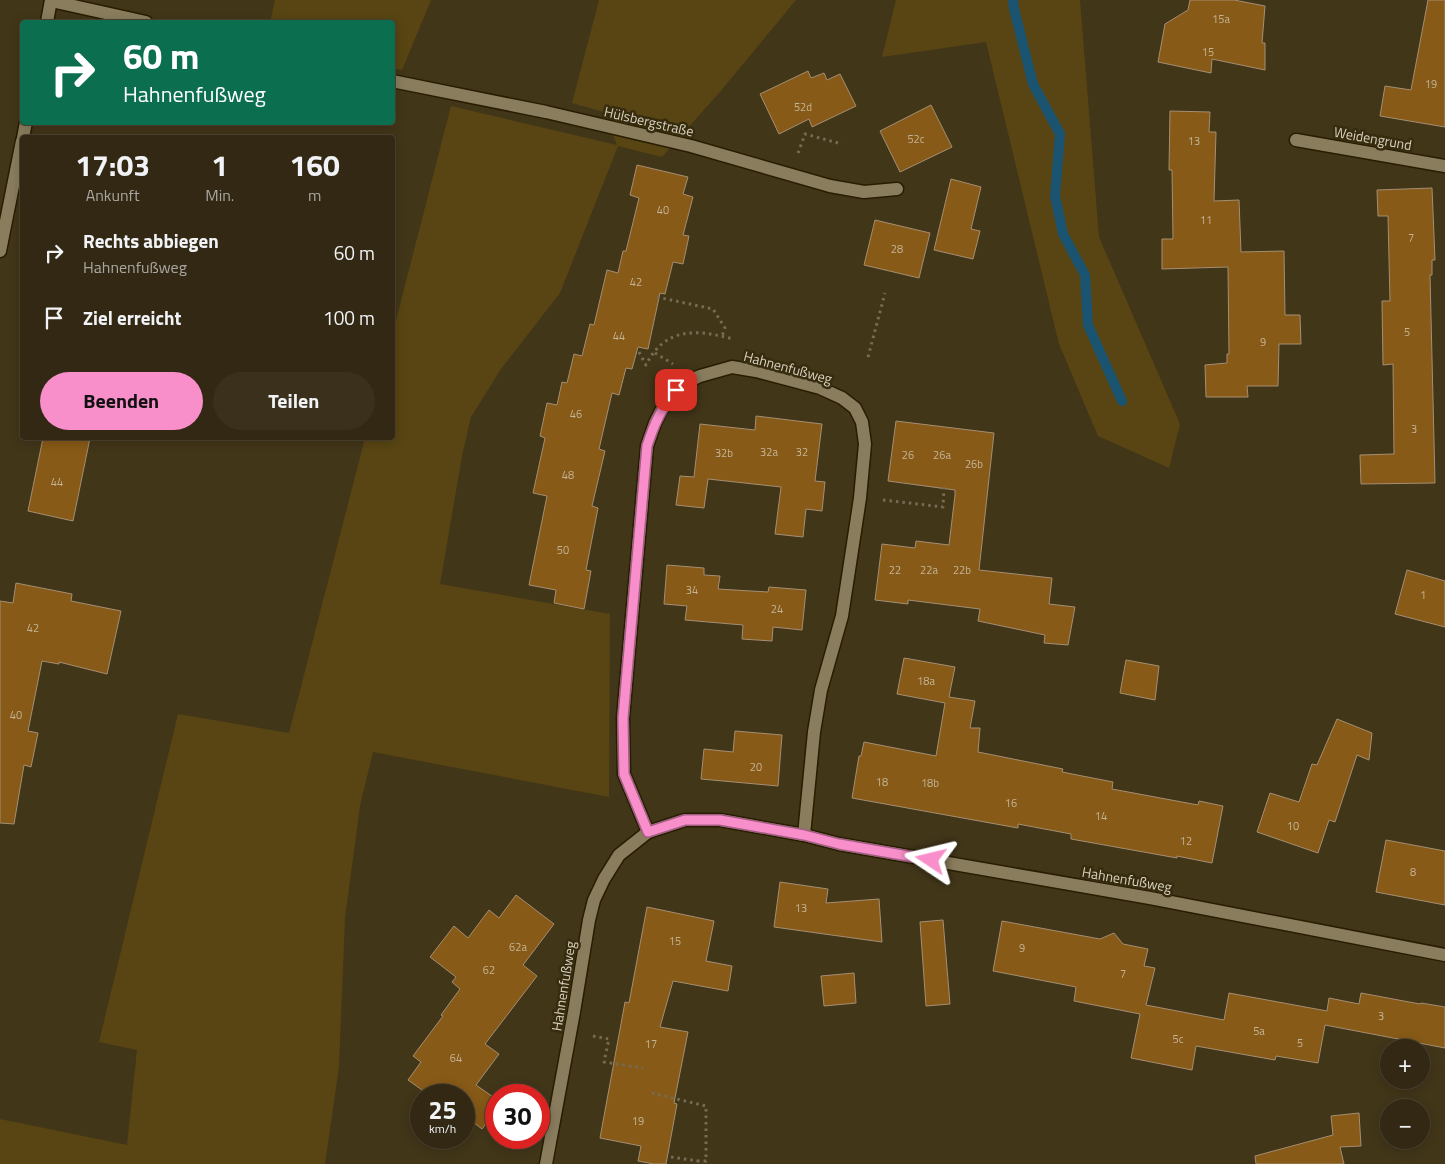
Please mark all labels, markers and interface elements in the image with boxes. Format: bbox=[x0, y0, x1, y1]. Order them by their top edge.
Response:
house number: 15a bbox=[1212, 11, 1230, 27]
text: 60 m bbox=[123, 29, 199, 83]
icon: right bbox=[40, 40, 105, 105]
house number: 15 bbox=[1202, 44, 1214, 60]
house number: 19 bbox=[1425, 76, 1437, 92]
text: Hahnenfußweg bbox=[123, 77, 266, 111]
house number: 52d bbox=[794, 99, 812, 115]
street label: Hülsbergstraße bbox=[602, 100, 696, 142]
street label: Weidengrund bbox=[1332, 121, 1414, 155]
house number: 52c bbox=[907, 131, 925, 147]
house number: 13 bbox=[1188, 133, 1200, 149]
text: 17:03 bbox=[75, 142, 150, 188]
text: 1 bbox=[211, 142, 228, 188]
text: 160 bbox=[289, 142, 340, 188]
text: Ankunft bbox=[86, 183, 140, 207]
text: Min. bbox=[205, 183, 234, 207]
text: m bbox=[308, 183, 321, 207]
house number: 40 bbox=[657, 202, 669, 218]
house number: 11 bbox=[1200, 212, 1212, 228]
text: Rechts abbiegen bbox=[83, 226, 219, 255]
house number: 7 bbox=[1408, 230, 1414, 246]
text: 60 m bbox=[334, 238, 375, 267]
icon: right bbox=[40, 239, 68, 267]
house number: 28 bbox=[891, 241, 903, 257]
text: Hahnenfußweg bbox=[83, 255, 187, 279]
house number: 42 bbox=[630, 274, 642, 290]
text: Ziel erreicht bbox=[83, 303, 181, 332]
text: 100 m bbox=[323, 303, 375, 332]
icon: arrive bbox=[40, 304, 68, 332]
house number: 5 bbox=[1404, 324, 1410, 340]
house number: 44 bbox=[613, 328, 625, 344]
house number: 9 bbox=[1260, 334, 1266, 350]
street label: Hahnenfußweg bbox=[741, 345, 835, 389]
pin bbox=[655, 369, 697, 411]
button: Beenden bbox=[40, 372, 203, 430]
button: Teilen bbox=[213, 372, 375, 430]
icon: arrive bbox=[662, 376, 690, 404]
house number: 46 bbox=[570, 406, 582, 422]
house number: 3 bbox=[1411, 421, 1417, 437]
house number: 32a bbox=[760, 444, 778, 460]
house number: 32 bbox=[796, 444, 808, 460]
house number: 32b bbox=[715, 445, 733, 461]
house number: 26 bbox=[902, 447, 914, 463]
house number: 26a bbox=[933, 447, 951, 463]
house number: 26b bbox=[965, 456, 983, 472]
house number: 48 bbox=[562, 467, 574, 483]
house number: 44 bbox=[51, 474, 63, 490]
house number: 50 bbox=[557, 542, 569, 558]
house number: 22 bbox=[889, 562, 901, 578]
house number: 22a bbox=[920, 562, 938, 578]
house number: 22b bbox=[953, 562, 971, 578]
house number: 34 bbox=[686, 582, 698, 598]
house number: 1 bbox=[1420, 587, 1426, 603]
house number: 24 bbox=[771, 601, 783, 617]
house number: 42 bbox=[27, 620, 39, 636]
house number: 18a bbox=[917, 673, 935, 689]
house number: 40 bbox=[10, 707, 22, 723]
house number: 20 bbox=[750, 759, 762, 775]
house number: 18 bbox=[876, 774, 888, 790]
house number: 18b bbox=[921, 775, 939, 791]
house number: 16 bbox=[1005, 795, 1017, 811]
house number: 14 bbox=[1095, 808, 1107, 824]
house number: 10 bbox=[1287, 818, 1299, 834]
position arrow bbox=[904, 833, 956, 885]
house number: 12 bbox=[1180, 833, 1192, 849]
street label: Hahnenfußweg bbox=[1080, 861, 1174, 897]
house number: 8 bbox=[1410, 864, 1416, 880]
house number: 13 bbox=[795, 900, 807, 916]
house number: 15 bbox=[669, 933, 681, 949]
house number: 62a bbox=[509, 939, 527, 955]
street label: Hahnenfußweg bbox=[546, 939, 580, 1033]
house number: 9 bbox=[1019, 940, 1025, 956]
house number: 62 bbox=[483, 962, 495, 978]
house number: 7 bbox=[1120, 966, 1126, 982]
house number: 3 bbox=[1378, 1008, 1384, 1024]
house number: 5a bbox=[1253, 1023, 1265, 1039]
house number: 5c bbox=[1173, 1031, 1184, 1047]
house number: 5 bbox=[1297, 1035, 1303, 1051]
house number: 17 bbox=[645, 1036, 657, 1052]
map controls bbox=[1380, 1039, 1430, 1149]
button: + bbox=[1380, 1039, 1430, 1089]
house number: 64 bbox=[450, 1050, 462, 1066]
speed limit sign: 30 bbox=[485, 1084, 550, 1149]
text: 25 bbox=[428, 1091, 457, 1129]
button: − bbox=[1380, 1099, 1430, 1149]
house number: 19 bbox=[632, 1113, 644, 1129]
text: km/h bbox=[429, 1119, 456, 1138]

